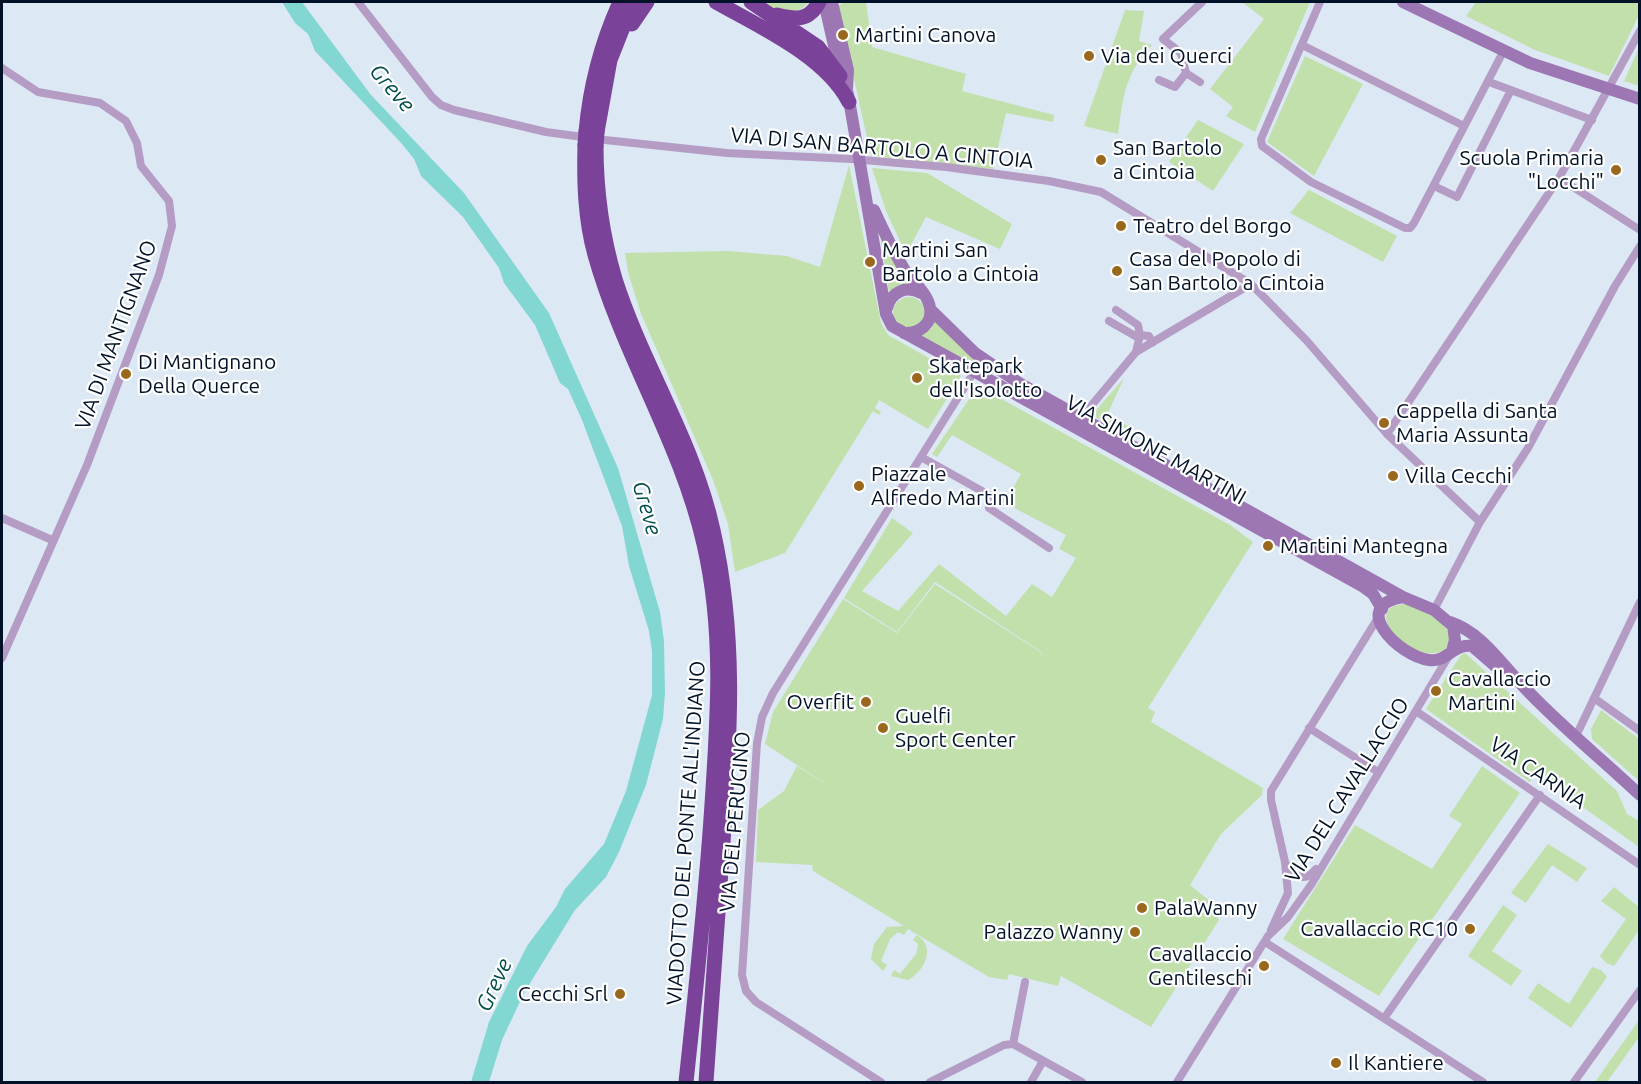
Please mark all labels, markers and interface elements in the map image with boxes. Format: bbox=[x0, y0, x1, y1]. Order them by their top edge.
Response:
place label: Martini Canova bbox=[855, 22, 996, 48]
marker: Martini Canova bbox=[836, 28, 850, 42]
place label: Via dei Querci bbox=[1101, 43, 1232, 69]
marker: Via dei Querci bbox=[1082, 49, 1096, 63]
water label: Greve bbox=[364, 58, 420, 118]
street label: VIA DI SAN BARTOLO A CINTOIA bbox=[730, 122, 1034, 174]
place label: San Bartolo a Cintoia bbox=[1113, 135, 1222, 185]
place label: Scuola Primaria "Locchi" bbox=[1459, 145, 1604, 195]
marker: San Bartolo a Cintoia bbox=[1094, 153, 1108, 167]
marker: Scuola Primaria "Locchi" bbox=[1609, 163, 1623, 177]
place label: Teatro del Borgo bbox=[1133, 213, 1291, 239]
marker: Teatro del Borgo bbox=[1114, 219, 1128, 233]
street label: VIA DI MANTIGNANO bbox=[70, 237, 162, 433]
place label: Martini San Bartolo a Cintoia bbox=[882, 237, 1039, 287]
place label: Casa del Popolo di San Bartolo a Cintoia bbox=[1129, 246, 1325, 296]
marker: Martini San Bartolo a Cintoia bbox=[863, 255, 877, 269]
marker: Casa del Popolo di San Bartolo a Cintoia bbox=[1110, 264, 1124, 278]
place label: Di Mantignano Della Querce bbox=[138, 349, 276, 399]
place label: Skatepark dell'Isolotto bbox=[929, 353, 1042, 403]
marker: Di Mantignano Della Querce bbox=[119, 367, 133, 381]
marker: Skatepark dell'Isolotto bbox=[910, 371, 924, 385]
street label: VIA SIMONE MARTINI bbox=[1062, 390, 1250, 510]
place label: Cappella di Santa Maria Assunta bbox=[1396, 398, 1558, 448]
marker: Cappella di Santa Maria Assunta bbox=[1377, 416, 1391, 430]
place label: Piazzale Alfredo Martini bbox=[871, 461, 1015, 511]
place label: Villa Cecchi bbox=[1405, 463, 1512, 489]
marker: Villa Cecchi bbox=[1386, 469, 1400, 483]
water label: Greve bbox=[627, 478, 667, 538]
marker: Piazzale Alfredo Martini bbox=[852, 479, 866, 493]
place label: Martini Mantegna bbox=[1280, 533, 1448, 559]
marker: Martini Mantegna bbox=[1261, 539, 1275, 553]
street label: VIADOTTO DEL PONTE ALL'INDIANO bbox=[661, 660, 711, 1006]
place label: Cavallaccio Martini bbox=[1448, 666, 1551, 716]
marker: Cavallaccio Martini bbox=[1429, 684, 1443, 698]
place label: Overfit bbox=[787, 689, 854, 715]
street label: VIA DEL CAVALLACCIO bbox=[1280, 693, 1414, 887]
marker: Overfit bbox=[859, 695, 873, 709]
place label: Guelfi Sport Center bbox=[895, 703, 1016, 753]
marker: Guelfi Sport Center bbox=[876, 721, 890, 735]
street label: VIA DEL PERUGINO bbox=[715, 730, 755, 914]
street label: VIA CARNIA bbox=[1485, 731, 1591, 815]
place label: PalaWanny bbox=[1154, 895, 1257, 921]
marker: PalaWanny bbox=[1135, 901, 1149, 915]
place label: Cavallaccio RC10 bbox=[1300, 916, 1458, 942]
place label: Palazzo Wanny bbox=[984, 919, 1123, 945]
marker: Cavallaccio RC10 bbox=[1463, 922, 1477, 936]
marker: Palazzo Wanny bbox=[1128, 925, 1142, 939]
place label: Cavallaccio Gentileschi bbox=[1148, 941, 1252, 991]
water label: Greve bbox=[470, 954, 518, 1016]
marker: Cavallaccio Gentileschi bbox=[1257, 959, 1271, 973]
place label: Cecchi Srl bbox=[518, 981, 608, 1007]
marker: Cecchi Srl bbox=[613, 987, 627, 1001]
place label: Il Kantiere bbox=[1348, 1050, 1444, 1076]
marker: Il Kantiere bbox=[1329, 1056, 1343, 1070]

